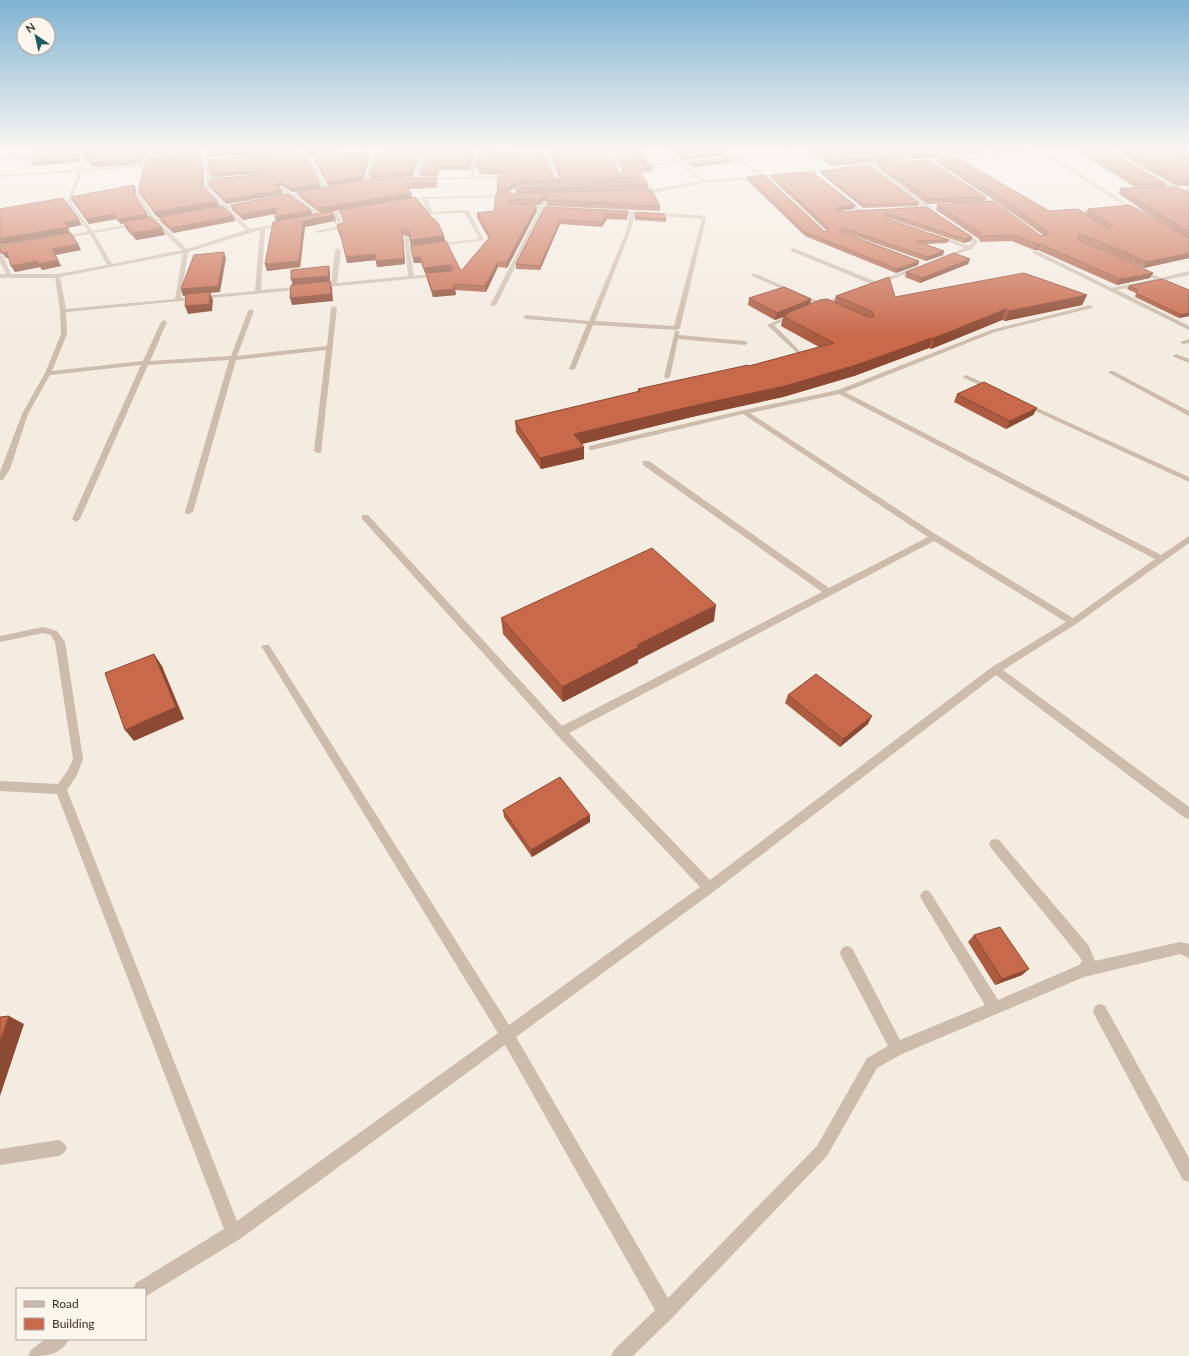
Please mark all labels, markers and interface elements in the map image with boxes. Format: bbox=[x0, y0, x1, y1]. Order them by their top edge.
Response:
north arrow bbox=[16, 16, 56, 56]
text: N bbox=[23, 20, 37, 35]
legend bbox=[16, 1288, 146, 1340]
text: Road bbox=[52, 1296, 79, 1311]
text: Building bbox=[52, 1316, 95, 1331]

